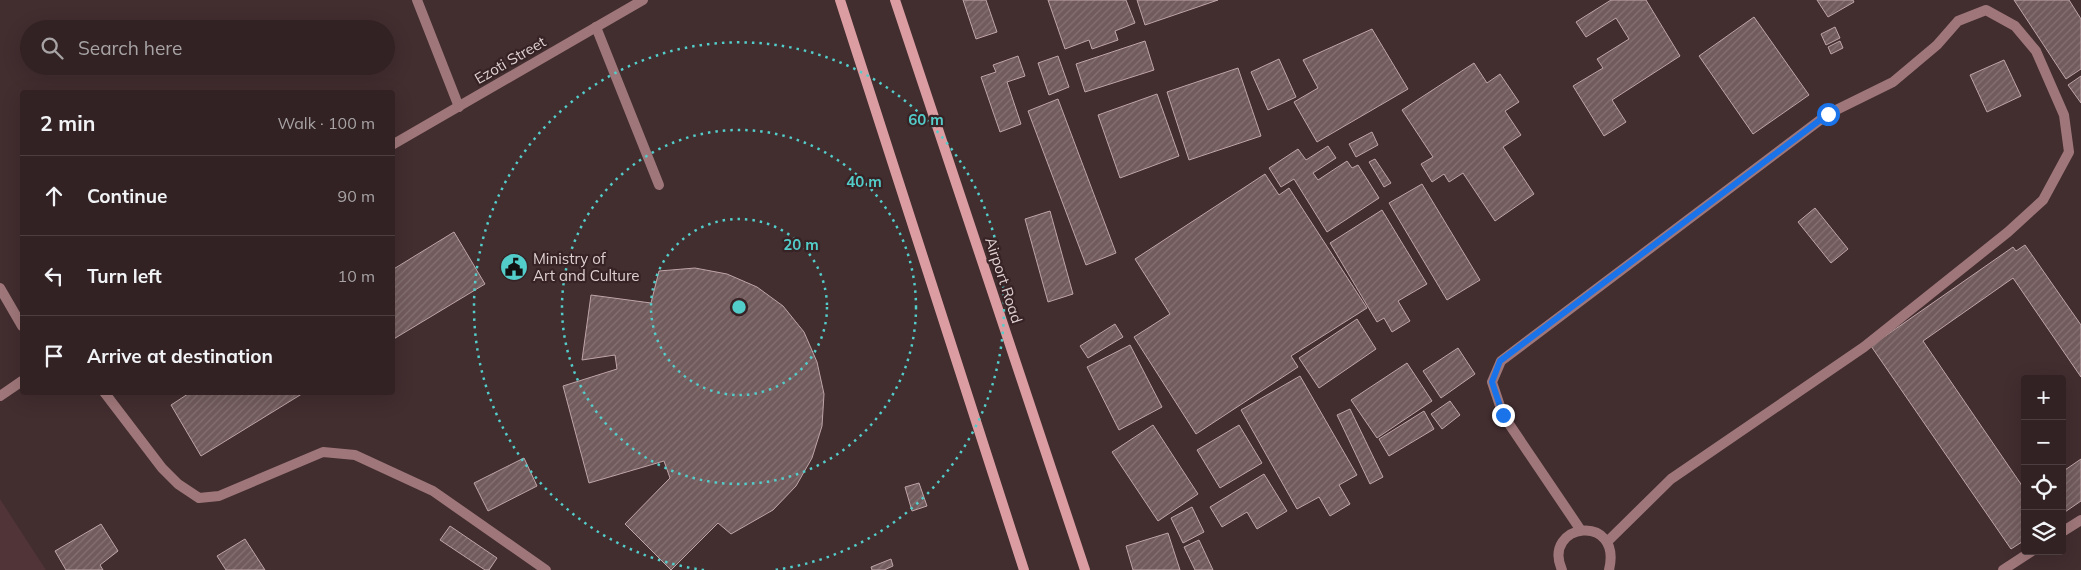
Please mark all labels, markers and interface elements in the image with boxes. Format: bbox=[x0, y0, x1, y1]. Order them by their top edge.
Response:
search box bbox=[20, 20, 395, 75]
street label: Ezoti Street bbox=[471, 32, 549, 88]
icon: search bbox=[38, 34, 66, 62]
text: Search here bbox=[78, 36, 182, 60]
route start bbox=[1817, 103, 1840, 126]
text: 2 min bbox=[40, 110, 95, 136]
text: 60 m bbox=[908, 110, 944, 129]
text: Walk · 100 m bbox=[277, 113, 375, 133]
text: 40 m bbox=[846, 172, 882, 191]
icon: ahead bbox=[40, 182, 68, 210]
text: Continue bbox=[87, 184, 167, 208]
text: 90 m bbox=[338, 186, 375, 206]
text: 20 m bbox=[783, 235, 819, 254]
street label: Airport Road bbox=[981, 235, 1027, 325]
place label: Ministry of Art and Culture bbox=[533, 249, 639, 285]
public building icon: Ministry of Art and Culture bbox=[499, 252, 529, 282]
icon: left bbox=[40, 262, 68, 290]
text: Turn left bbox=[87, 264, 162, 288]
text: 10 m bbox=[338, 266, 375, 286]
centre of rings bbox=[730, 298, 748, 316]
icon: arrive bbox=[40, 342, 68, 370]
text: Arrive at destination bbox=[87, 344, 273, 368]
map controls bbox=[2021, 375, 2066, 555]
button: + bbox=[2021, 375, 2066, 420]
route end bbox=[1492, 404, 1515, 427]
button: − bbox=[2021, 420, 2066, 465]
button: locate bbox=[2021, 465, 2066, 510]
button: layers bbox=[2021, 510, 2066, 555]

